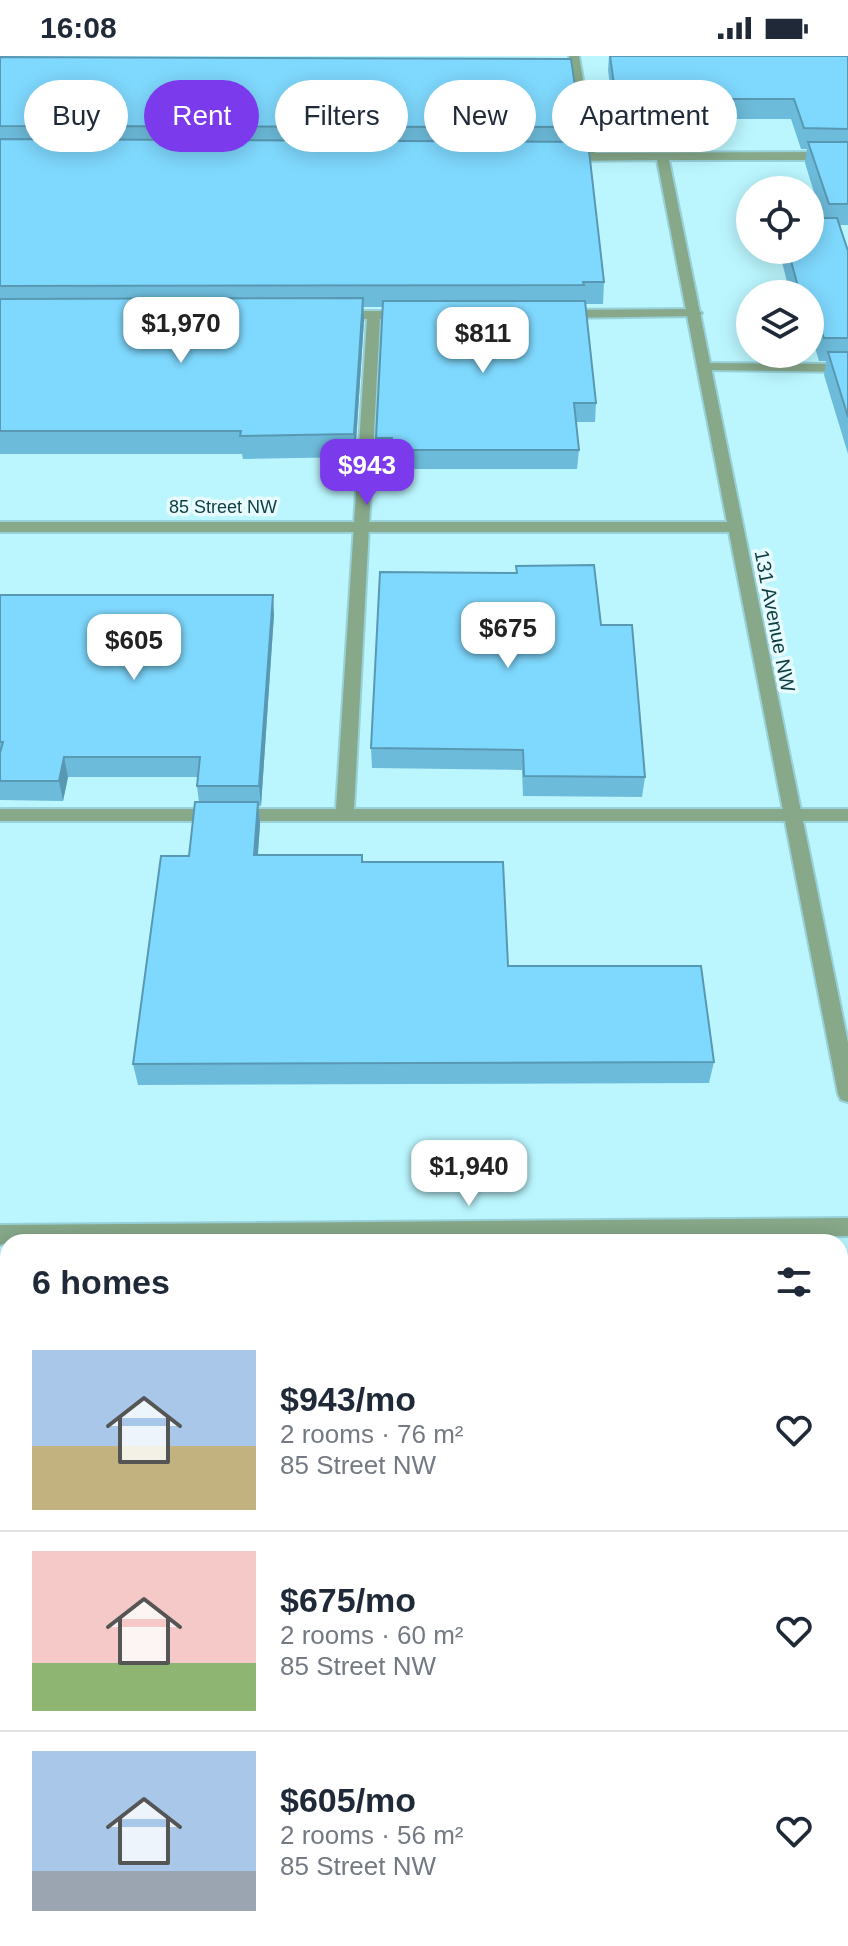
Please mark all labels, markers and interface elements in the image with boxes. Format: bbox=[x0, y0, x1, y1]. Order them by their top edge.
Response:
text: 16:08 bbox=[40, 11, 117, 44]
chip: Buy bbox=[24, 80, 128, 152]
chip: Rent bbox=[144, 80, 259, 152]
chip: Filters bbox=[275, 80, 408, 152]
chip: New bbox=[424, 80, 536, 152]
chip: Apartment bbox=[552, 80, 737, 152]
map controls bbox=[736, 176, 824, 368]
button: locate bbox=[736, 176, 824, 264]
button: layers bbox=[736, 280, 824, 368]
pin: $1,970 bbox=[116, 297, 246, 365]
pin: $811 bbox=[436, 307, 530, 375]
text: $1,970 bbox=[141, 308, 221, 338]
text: $811 bbox=[455, 318, 511, 348]
pin: $943 bbox=[320, 439, 414, 507]
text: $943 bbox=[338, 450, 396, 480]
street label: 85 Street NW bbox=[169, 497, 277, 517]
street label: 131 Avenue NW bbox=[750, 548, 800, 694]
pin: $675 bbox=[461, 602, 555, 670]
text: $675 bbox=[479, 613, 537, 643]
pin: $605 bbox=[87, 614, 181, 682]
text: $605 bbox=[105, 625, 163, 655]
pin: $1,940 bbox=[404, 1140, 534, 1208]
text: $1,940 bbox=[429, 1151, 509, 1181]
icon: filters bbox=[772, 1260, 816, 1304]
text: 6 homes bbox=[32, 1263, 170, 1301]
text: $943/mo bbox=[280, 1380, 416, 1418]
icon: home bbox=[96, 1382, 192, 1478]
icon: heart bbox=[772, 1408, 816, 1452]
text: 2 rooms · 76 m² bbox=[280, 1419, 464, 1449]
text: 85 Street NW bbox=[280, 1450, 436, 1480]
text: $675/mo bbox=[280, 1581, 416, 1619]
icon: home bbox=[96, 1583, 192, 1679]
icon: heart bbox=[772, 1609, 816, 1653]
text: 2 rooms · 60 m² bbox=[280, 1620, 464, 1650]
text: 85 Street NW bbox=[280, 1651, 436, 1681]
text: $605/mo bbox=[280, 1781, 416, 1819]
icon: home bbox=[96, 1783, 192, 1879]
icon: heart bbox=[772, 1809, 816, 1853]
text: 2 rooms · 56 m² bbox=[280, 1820, 464, 1850]
text: 85 Street NW bbox=[280, 1851, 436, 1881]

